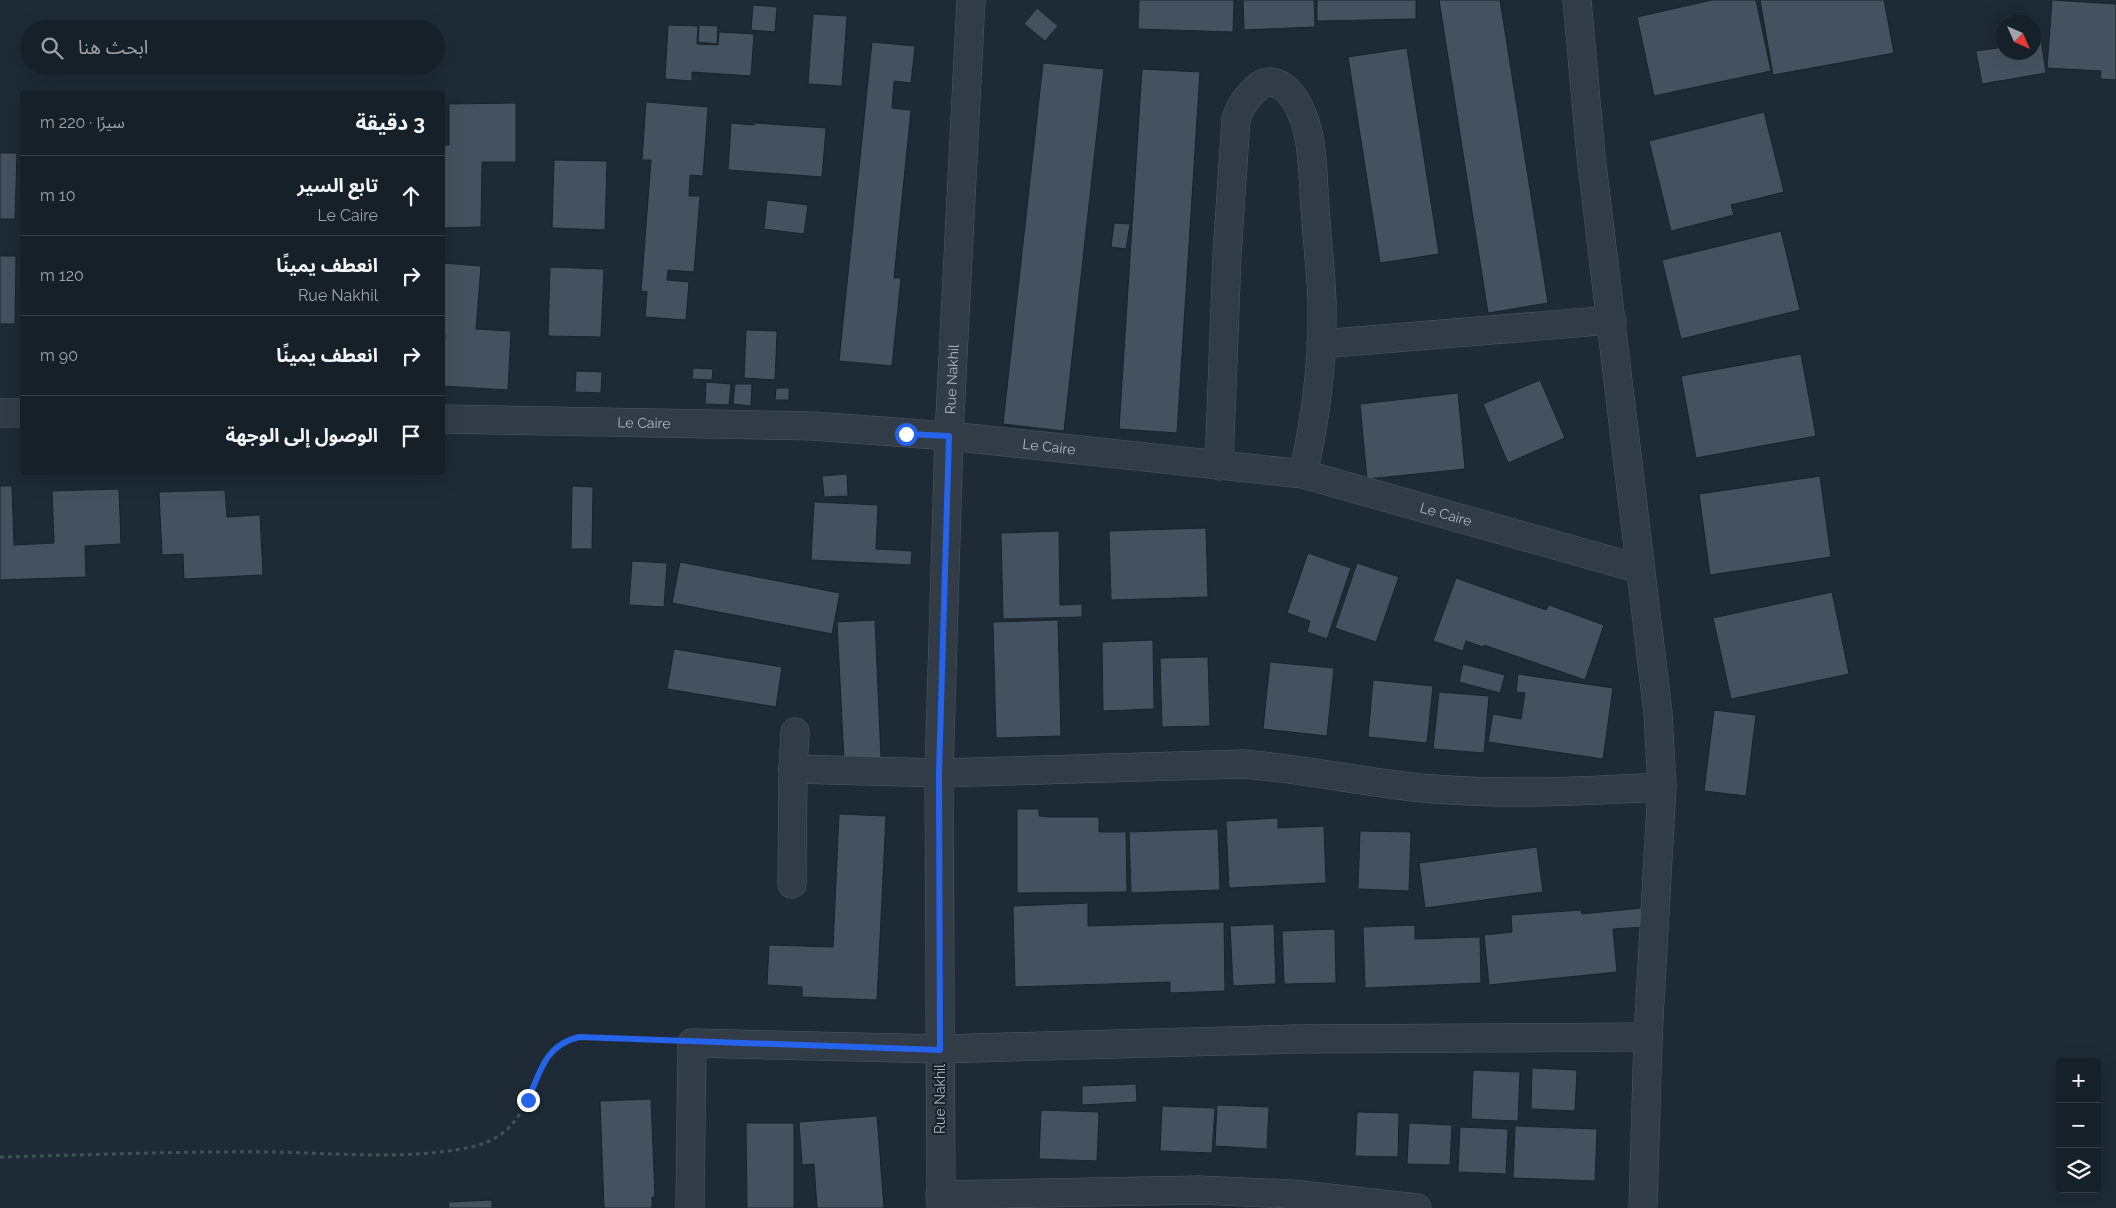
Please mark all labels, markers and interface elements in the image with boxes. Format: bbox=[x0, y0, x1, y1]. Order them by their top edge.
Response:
north arrow bbox=[1996, 15, 2041, 60]
search box bbox=[20, 20, 445, 75]
icon: search bbox=[38, 34, 66, 62]
text: ابحث هنا bbox=[78, 36, 148, 58]
text: 3 دقيقة bbox=[355, 110, 425, 135]
text: سيرًا · 220 m bbox=[40, 113, 125, 132]
text: تابع السير bbox=[297, 174, 378, 196]
icon: ahead bbox=[397, 182, 425, 210]
text: 10 m bbox=[40, 186, 75, 205]
text: Le Caire bbox=[317, 206, 378, 225]
text: انعطف يمينًا bbox=[276, 254, 378, 276]
icon: right bbox=[397, 262, 425, 290]
text: 120 m bbox=[40, 266, 84, 285]
text: Rue Nakhil bbox=[298, 286, 378, 305]
icon: right bbox=[397, 342, 425, 370]
text: انعطف يمينًا bbox=[276, 344, 378, 366]
street label: Rue Nakhil bbox=[942, 344, 962, 415]
text: 90 m bbox=[40, 346, 78, 365]
street label: Le Caire bbox=[617, 414, 671, 431]
icon: arrive bbox=[397, 422, 425, 450]
route start bbox=[895, 423, 918, 446]
text: الوصول إلى الوجهة bbox=[225, 424, 378, 446]
street label: Le Caire bbox=[1022, 436, 1076, 458]
street label: Le Caire bbox=[1418, 499, 1474, 529]
map controls bbox=[2056, 1058, 2101, 1193]
button: + bbox=[2056, 1058, 2101, 1103]
street label: Rue Nakhil bbox=[932, 1064, 948, 1134]
route end bbox=[517, 1089, 540, 1112]
button: − bbox=[2056, 1103, 2101, 1148]
button: layers bbox=[2056, 1148, 2101, 1193]

